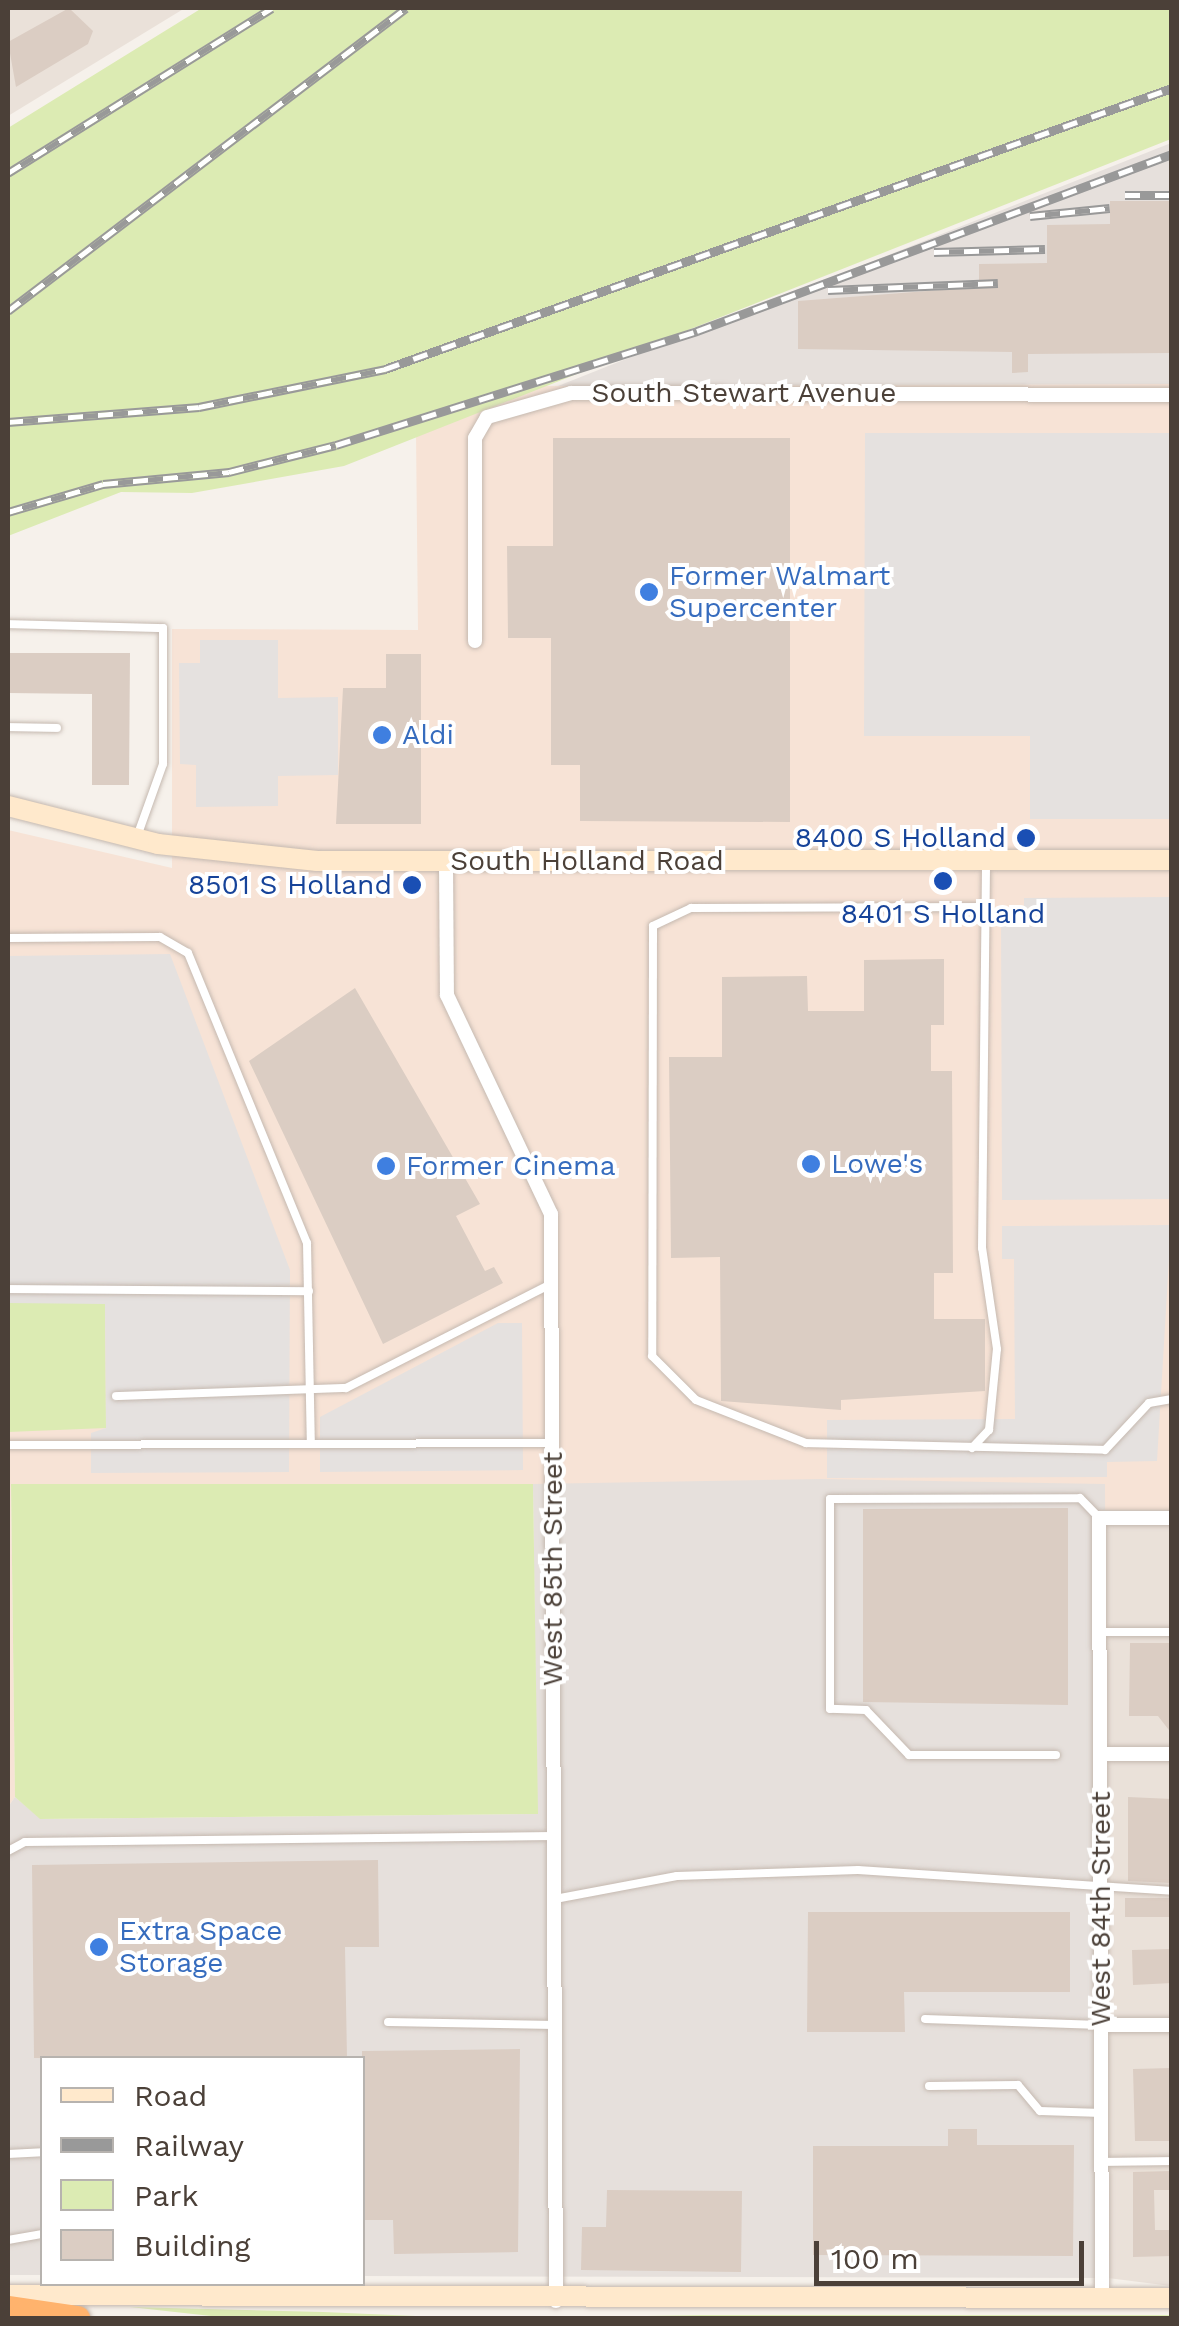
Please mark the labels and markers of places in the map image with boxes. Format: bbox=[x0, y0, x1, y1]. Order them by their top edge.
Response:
place label: Former Walmart Supercenter bbox=[669, 559, 892, 625]
marker: Former Walmart Supercenter bbox=[638, 581, 660, 603]
place label: Aldi bbox=[402, 718, 454, 752]
marker: Aldi bbox=[371, 724, 393, 746]
place label: 8400 S Holland bbox=[795, 821, 1006, 855]
marker: 8400 S Holland bbox=[1015, 827, 1037, 849]
place label: 8501 S Holland bbox=[188, 868, 392, 902]
marker: 8401 S Holland bbox=[932, 870, 954, 892]
marker: 8501 S Holland bbox=[401, 874, 423, 896]
place label: 8401 S Holland bbox=[841, 897, 1045, 931]
place label: Lowe's bbox=[831, 1147, 923, 1181]
place label: Former Cinema bbox=[406, 1149, 616, 1183]
marker: Lowe's bbox=[800, 1153, 822, 1175]
marker: Former Cinema bbox=[375, 1155, 397, 1177]
place label: Extra Space Storage bbox=[119, 1914, 283, 1980]
marker: Extra Space Storage bbox=[88, 1936, 110, 1958]

